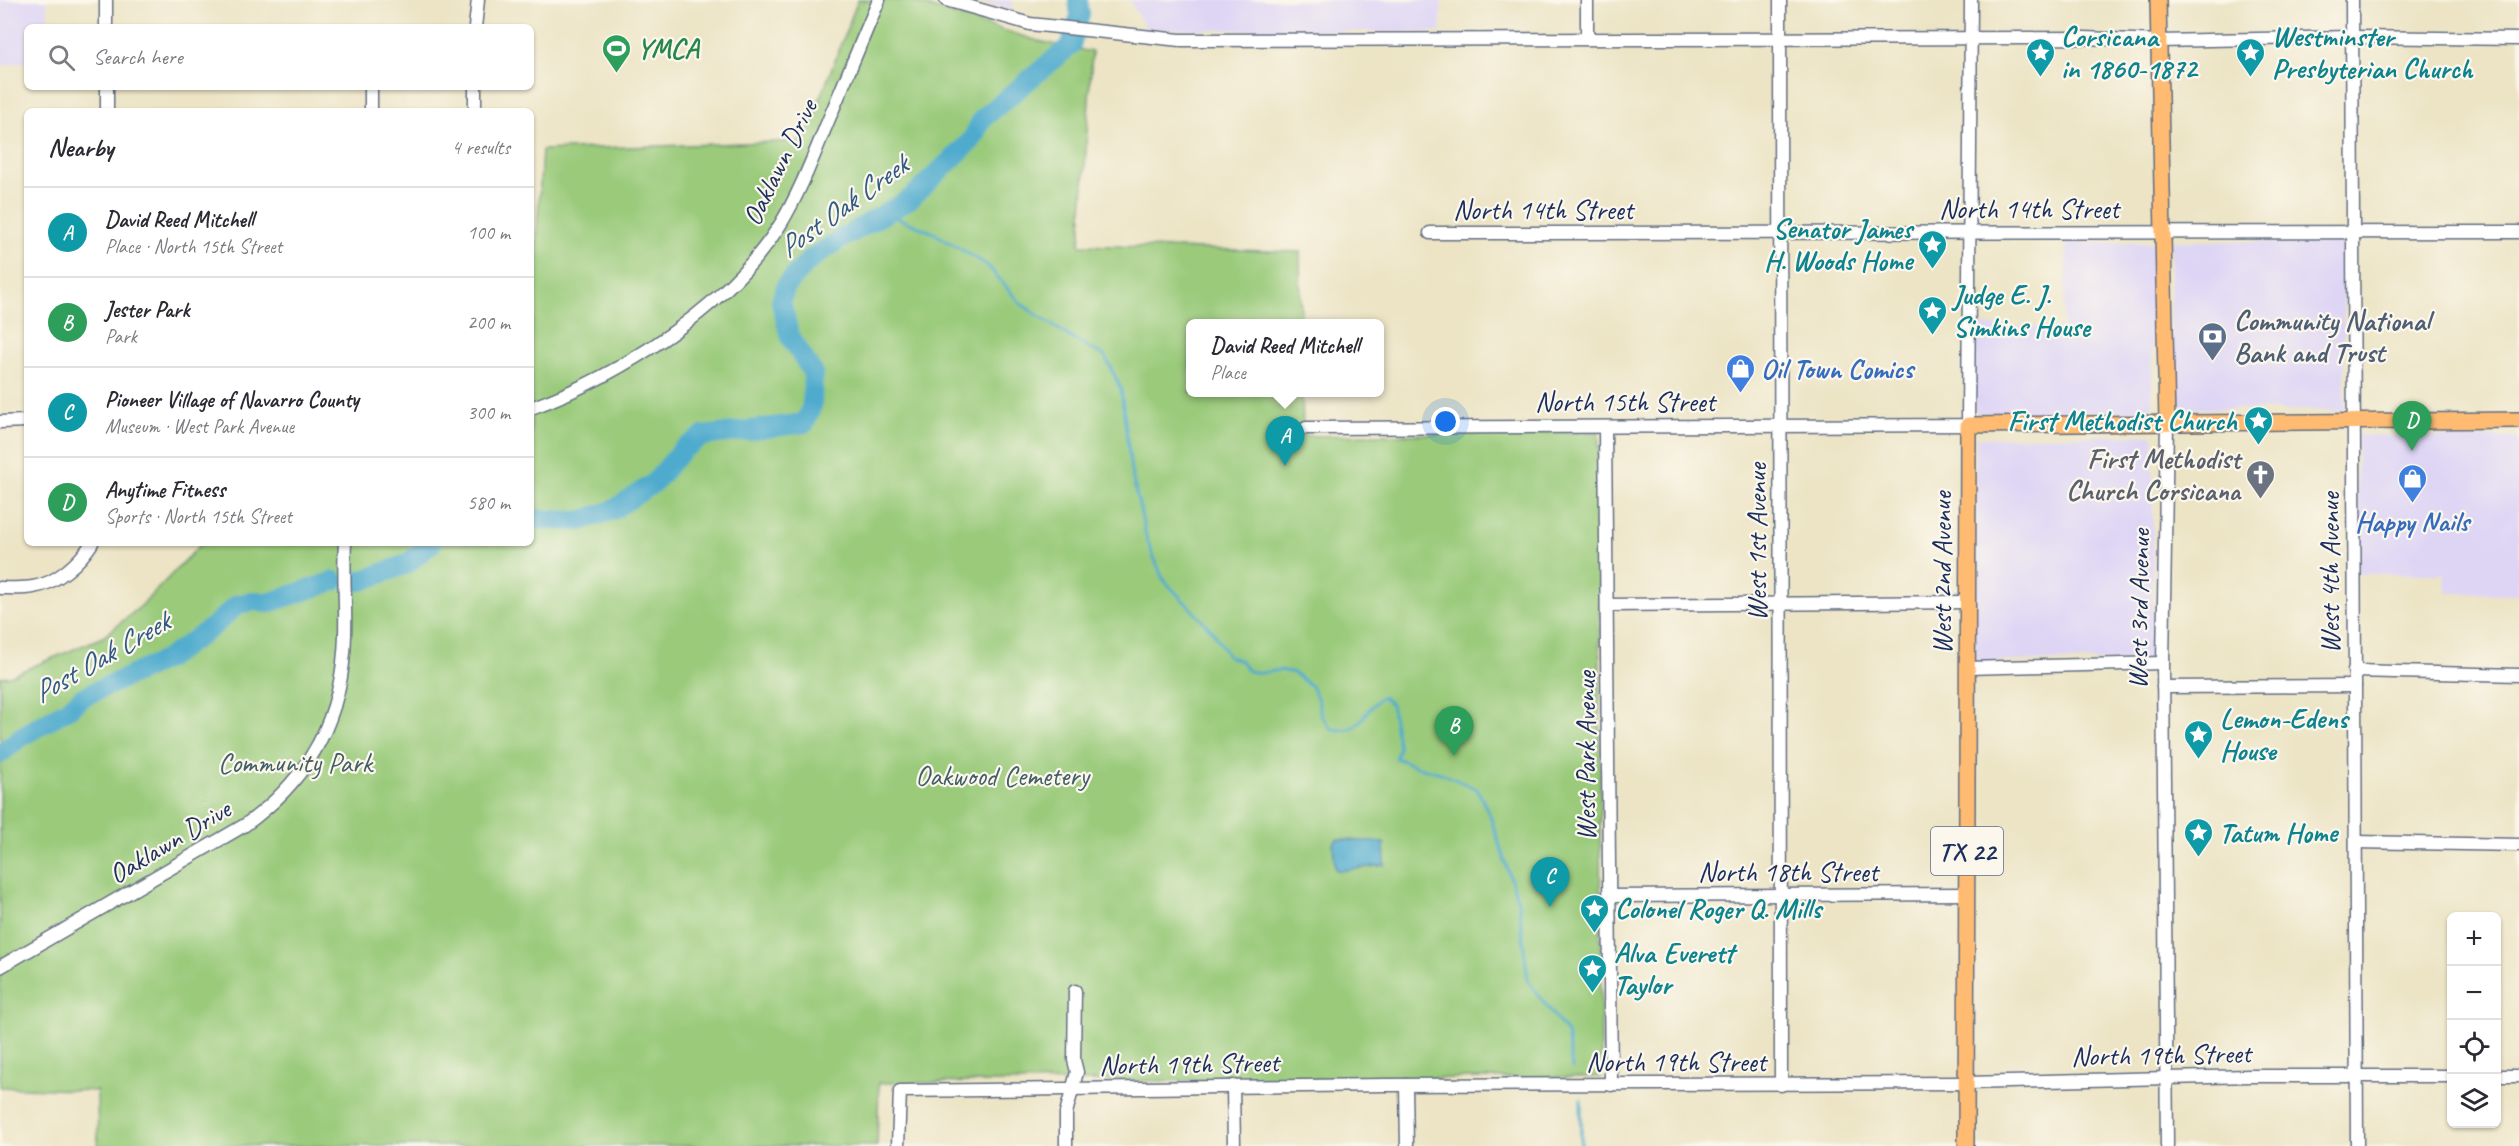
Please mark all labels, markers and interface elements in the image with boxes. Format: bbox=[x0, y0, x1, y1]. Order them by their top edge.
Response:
place label: Corsicana in 1860-1872 bbox=[2061, 19, 2199, 86]
place label: Westminster Presbyterian Church bbox=[2272, 19, 2474, 86]
search box bbox=[24, 24, 534, 90]
place label: YMCA bbox=[637, 31, 700, 66]
sports icon: YMCA bbox=[600, 32, 632, 74]
place icon: Corsicana in 1860-1872 bbox=[2024, 36, 2056, 78]
place icon: Westminster Presbyterian Church bbox=[2235, 36, 2267, 78]
icon: search bbox=[45, 41, 78, 74]
text: Search here bbox=[93, 43, 183, 71]
street label: Oaklawn Drive bbox=[734, 92, 826, 231]
text: Nearby bbox=[48, 131, 113, 164]
text: 4 results bbox=[451, 135, 510, 160]
water label: Post Oak Creek bbox=[771, 143, 920, 266]
street label: North 14th Street bbox=[1939, 191, 2122, 226]
street label: North 14th Street bbox=[1453, 192, 1636, 227]
text: David Reed Mitchell bbox=[105, 206, 254, 234]
place label: Senator James H. Woods Home bbox=[1764, 211, 1915, 278]
text: A bbox=[62, 220, 73, 245]
text: 100 m bbox=[467, 220, 510, 245]
place icon: Senator James H. Woods Home bbox=[1917, 228, 1949, 270]
text: Place · North 15th Street bbox=[105, 234, 282, 259]
place label: Judge E. J. Simkins House bbox=[1951, 277, 2093, 344]
place icon: Judge E. J. Simkins House bbox=[1916, 294, 1948, 336]
text: Jester Park bbox=[105, 296, 189, 324]
place label: Community National Bank and Trust bbox=[2234, 303, 2435, 370]
text: B bbox=[62, 310, 73, 335]
text: 200 m bbox=[467, 310, 510, 335]
popup bbox=[1186, 319, 1384, 397]
bank icon: Community National Bank and Trust bbox=[2197, 320, 2229, 362]
text: Park bbox=[105, 324, 137, 349]
text: David Reed Mitchell bbox=[1211, 332, 1359, 360]
place label: Oil Town Comics bbox=[1761, 351, 1916, 386]
shop icon: Oil Town Comics bbox=[1724, 352, 1756, 394]
text: Place bbox=[1211, 360, 1246, 385]
street label: North 15th Street bbox=[1535, 384, 1718, 419]
text: Pioneer Village of Navarro County bbox=[105, 386, 359, 414]
text: C bbox=[63, 400, 72, 425]
text: 300 m bbox=[467, 400, 510, 425]
pin: D bbox=[2392, 402, 2432, 451]
place label: First Methodist Church bbox=[2008, 403, 2238, 438]
place icon: First Methodist Church bbox=[2242, 404, 2274, 446]
your location bbox=[1431, 407, 1460, 436]
text: Museum · West Park Avenue bbox=[105, 414, 294, 439]
pin: A bbox=[1266, 416, 1304, 466]
place label: First Methodist Church Corsicana bbox=[2066, 441, 2244, 508]
church icon: First Methodist Church Corsicana bbox=[2245, 458, 2277, 500]
street label: West 1st Avenue bbox=[1739, 461, 1774, 621]
shop icon: Happy Nails bbox=[2396, 462, 2428, 504]
text: Anytime Fitness bbox=[105, 476, 225, 504]
text: D bbox=[62, 490, 73, 515]
text: 580 m bbox=[467, 490, 510, 515]
street label: West 2nd Avenue bbox=[1924, 490, 1959, 654]
street label: West 4th Avenue bbox=[2312, 491, 2347, 653]
text: Sports · North 15th Street bbox=[105, 504, 292, 529]
place label: Happy Nails bbox=[2355, 504, 2472, 539]
street label: West 3rd Avenue bbox=[2120, 527, 2157, 689]
water label: Post Oak Creek bbox=[26, 600, 180, 711]
street label: West Park Avenue bbox=[1568, 669, 1603, 841]
place label: Lemon-Edens House bbox=[2220, 701, 2351, 768]
pin: B bbox=[1434, 706, 1474, 756]
place icon: Lemon-Edens House bbox=[2183, 718, 2215, 760]
park label: Community Park bbox=[218, 745, 375, 780]
park label: Oakwood Cemetery bbox=[915, 758, 1091, 793]
street label: Oaklawn Drive bbox=[102, 790, 238, 891]
place label: Tatum Home bbox=[2219, 815, 2339, 850]
place icon: Tatum Home bbox=[2182, 816, 2214, 858]
road number: TX 22 bbox=[1931, 827, 2003, 875]
street label: North 18th Street bbox=[1698, 854, 1881, 889]
pin: C bbox=[1530, 858, 1570, 907]
place label: Colonel Roger Q. Mills bbox=[1615, 891, 1824, 926]
place icon: Colonel Roger Q. Mills bbox=[1578, 892, 1610, 934]
map controls bbox=[2447, 912, 2501, 1128]
button: + bbox=[2447, 912, 2501, 966]
place label: Alva Everett Taylor bbox=[1614, 935, 1738, 1002]
place icon: Alva Everett Taylor bbox=[1577, 952, 1609, 994]
button: − bbox=[2447, 966, 2501, 1020]
button: locate bbox=[2447, 1020, 2501, 1074]
street label: North 19th Street bbox=[2071, 1035, 2254, 1074]
street label: North 19th Street bbox=[1099, 1044, 1282, 1083]
street label: North 19th Street bbox=[1586, 1044, 1769, 1079]
button: layers bbox=[2447, 1074, 2501, 1128]

